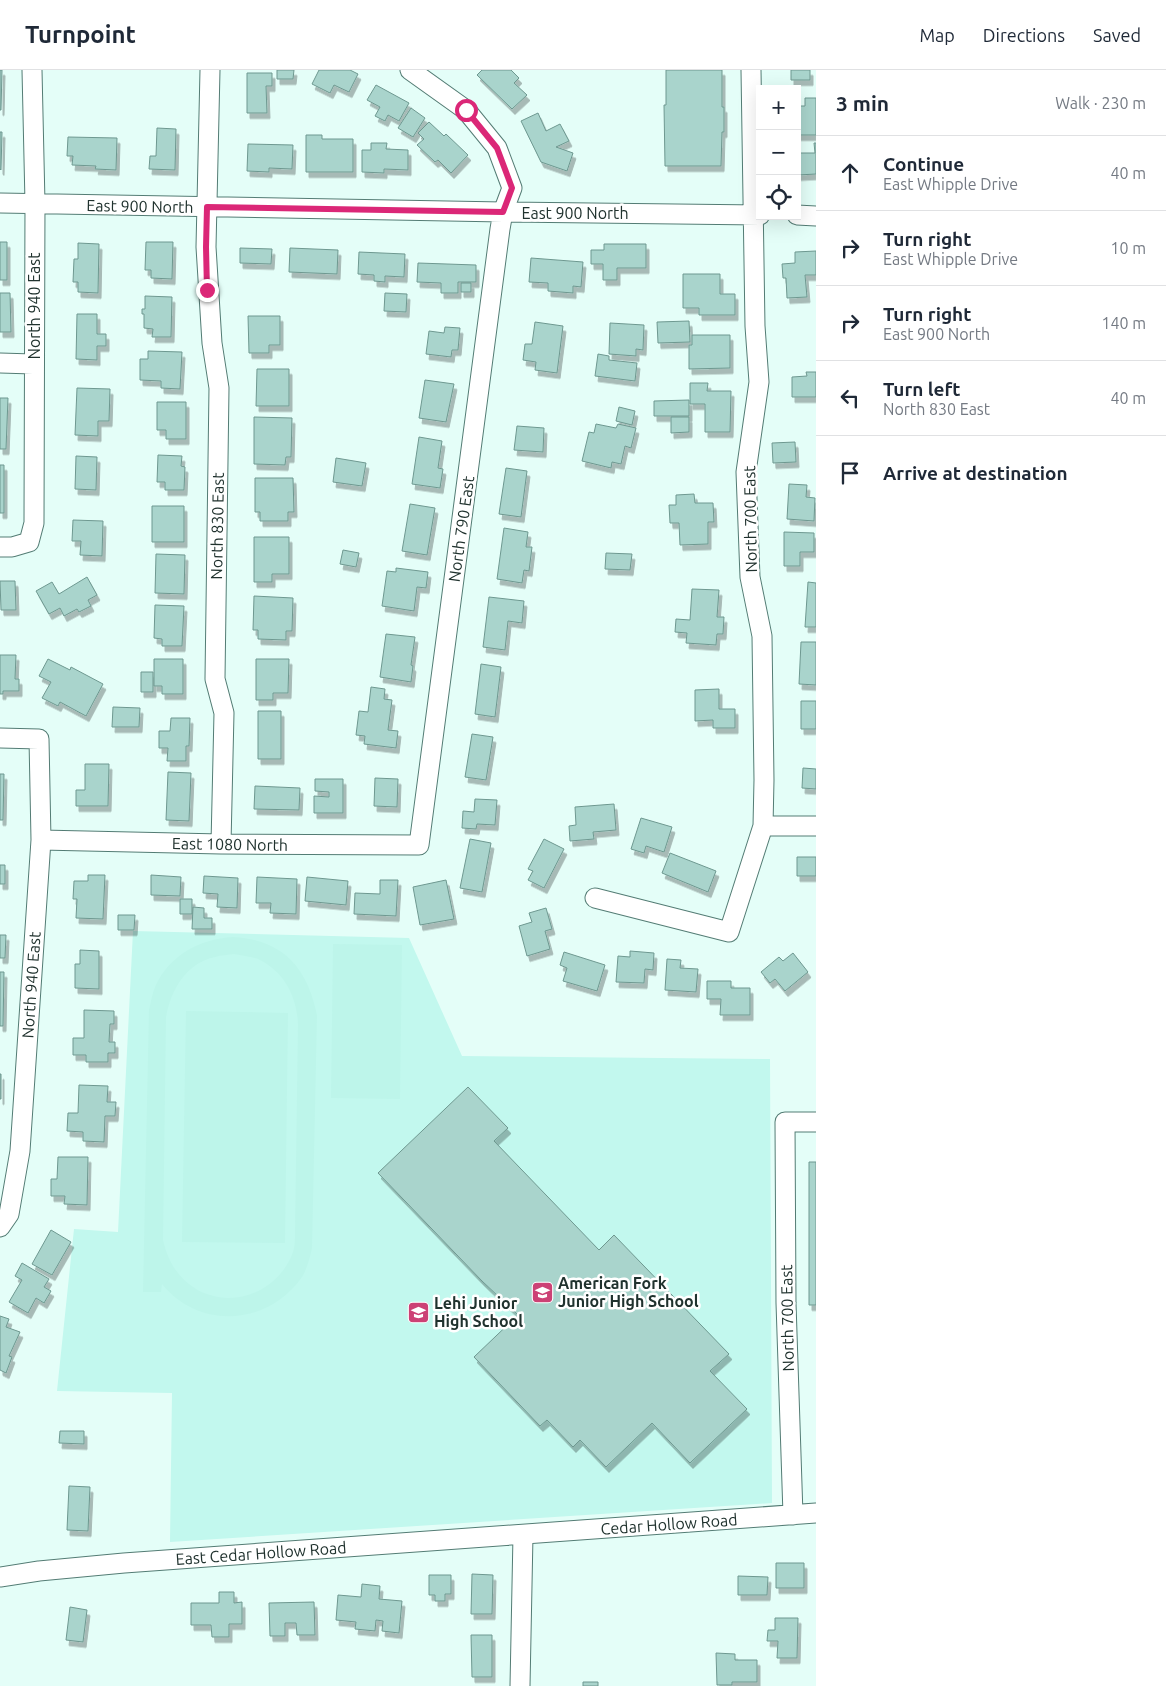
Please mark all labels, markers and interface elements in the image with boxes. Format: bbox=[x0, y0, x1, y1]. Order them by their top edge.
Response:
text: Turnpoint bbox=[25, 21, 136, 48]
text: Map bbox=[919, 25, 955, 45]
text: Directions bbox=[983, 25, 1065, 45]
text: Saved bbox=[1093, 25, 1141, 45]
map controls bbox=[756, 85, 801, 220]
button: + bbox=[756, 85, 801, 130]
text: 3 min bbox=[836, 91, 889, 115]
text: Walk · 230 m bbox=[1055, 94, 1146, 112]
route start bbox=[455, 99, 478, 122]
button: − bbox=[756, 130, 801, 175]
text: Continue bbox=[883, 153, 964, 175]
icon: ahead bbox=[836, 159, 864, 187]
text: 40 m bbox=[1110, 164, 1146, 182]
button: locate bbox=[756, 175, 801, 220]
text: East Whipple Drive bbox=[883, 175, 1018, 193]
street label: East 900 North bbox=[86, 196, 194, 216]
street label: East 900 North bbox=[521, 204, 629, 222]
text: Turn right bbox=[883, 228, 971, 250]
icon: right bbox=[836, 234, 864, 262]
text: 10 m bbox=[1110, 239, 1146, 257]
text: East Whipple Drive bbox=[883, 250, 1018, 268]
street label: North 940 East bbox=[25, 252, 43, 360]
route end bbox=[196, 279, 219, 302]
text: Turn right bbox=[883, 303, 971, 325]
icon: right bbox=[836, 309, 864, 337]
text: 140 m bbox=[1101, 314, 1146, 332]
text: East 900 North bbox=[883, 325, 990, 343]
text: Turn left bbox=[883, 378, 961, 400]
icon: left bbox=[836, 384, 864, 412]
text: 40 m bbox=[1110, 389, 1146, 407]
text: North 830 East bbox=[883, 400, 990, 418]
icon: arrive bbox=[836, 459, 864, 487]
text: Arrive at destination bbox=[883, 462, 1068, 484]
street label: North 700 East bbox=[740, 465, 760, 573]
street label: North 830 East bbox=[207, 472, 227, 580]
street label: North 790 East bbox=[445, 474, 477, 583]
street label: East 1080 North bbox=[172, 834, 288, 854]
street label: North 940 East bbox=[18, 930, 44, 1039]
street label: North 700 East bbox=[777, 1264, 797, 1372]
place label: American Fork Junior High School bbox=[558, 1274, 699, 1310]
school or university icon: American Fork Junior High School bbox=[530, 1280, 554, 1304]
place label: Lehi Junior High School bbox=[434, 1294, 523, 1330]
school or university icon: Lehi Junior High School bbox=[406, 1300, 430, 1324]
street label: Cedar Hollow Road bbox=[600, 1510, 738, 1538]
street label: East Cedar Hollow Road bbox=[175, 1538, 347, 1568]

